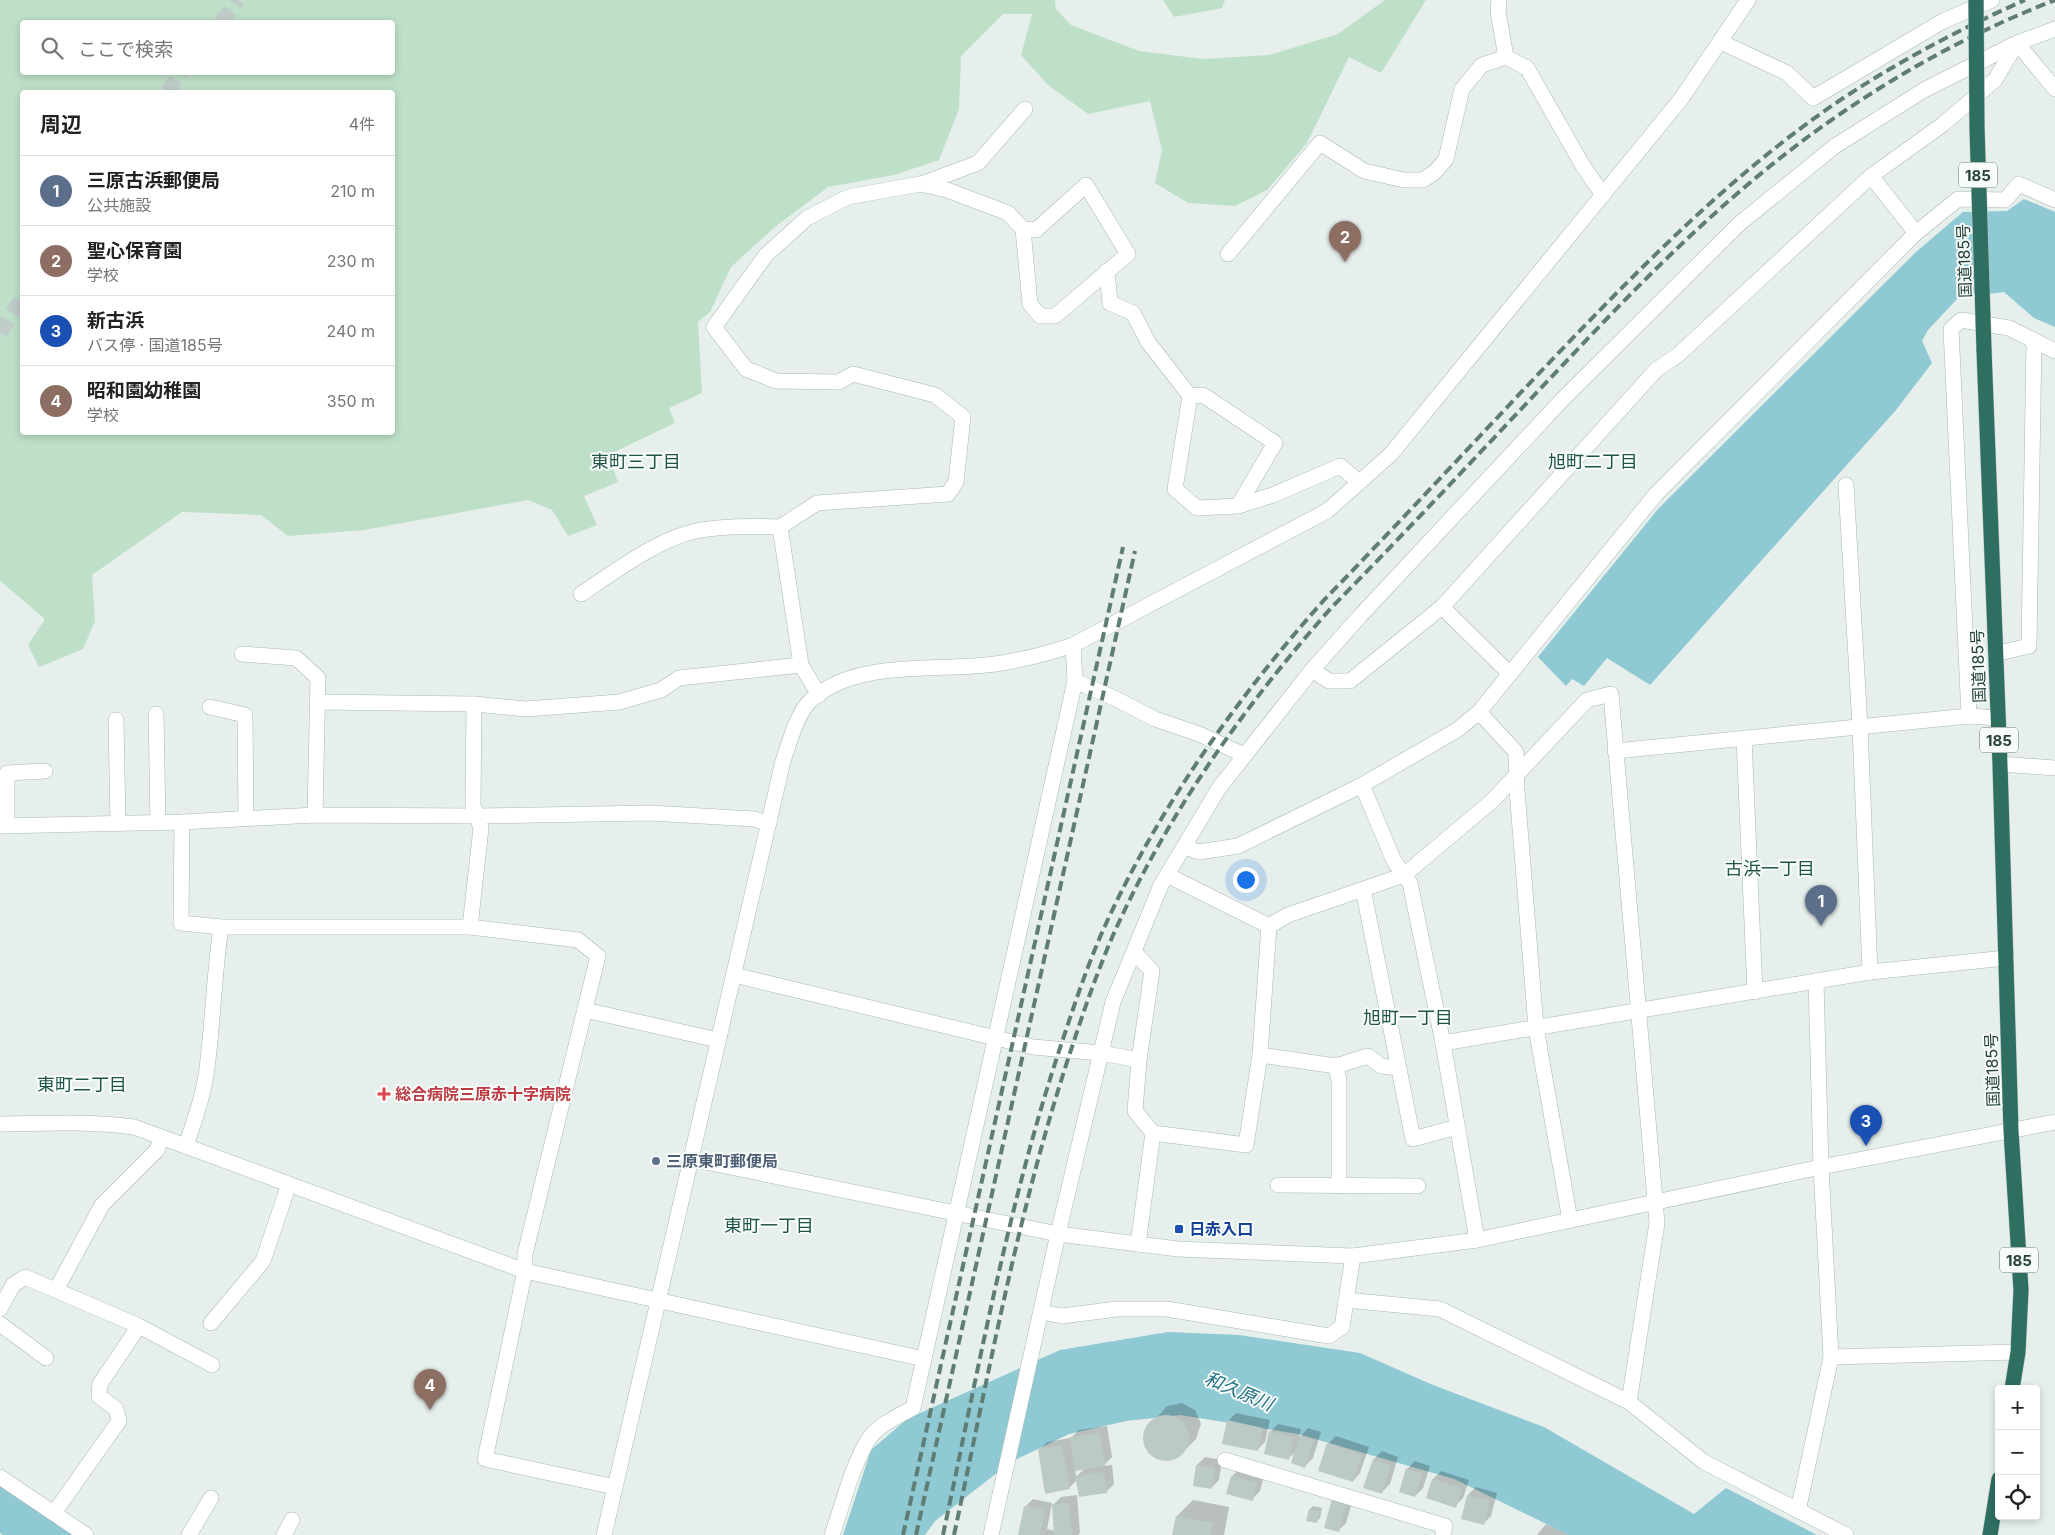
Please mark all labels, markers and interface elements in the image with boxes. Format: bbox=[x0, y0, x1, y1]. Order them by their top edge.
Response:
search box bbox=[20, 20, 395, 75]
icon: search bbox=[38, 34, 66, 62]
text: ここで検索 bbox=[78, 38, 173, 61]
text: 周辺 bbox=[40, 112, 82, 137]
text: 4件 bbox=[349, 114, 375, 134]
road number: 185 bbox=[1959, 162, 1997, 188]
text: 三原古浜郵便局 bbox=[87, 169, 220, 192]
text: 1 bbox=[53, 181, 59, 201]
text: 210 m bbox=[330, 181, 375, 201]
text: 公共施設 bbox=[87, 195, 151, 215]
pin: 2 bbox=[1329, 221, 1361, 262]
street label: 国道185号 bbox=[1953, 224, 1975, 298]
text: 聖心保育園 bbox=[87, 239, 182, 262]
text: 2 bbox=[51, 251, 61, 271]
text: 230 m bbox=[327, 251, 375, 271]
text: 学校 bbox=[87, 265, 119, 285]
text: 新古浜 bbox=[87, 309, 144, 332]
text: 3 bbox=[51, 321, 61, 341]
text: 240 m bbox=[327, 321, 375, 341]
text: バス停 · 国道185号 bbox=[87, 335, 223, 355]
text: 昭和園幼稚園 bbox=[87, 379, 201, 402]
text: 4 bbox=[51, 391, 61, 411]
text: 350 m bbox=[327, 391, 375, 411]
text: 学校 bbox=[87, 405, 119, 425]
district label: 東町三丁目 bbox=[591, 451, 681, 472]
district label: 旭町二丁目 bbox=[1548, 451, 1638, 472]
street label: 国道185号 bbox=[1967, 629, 1989, 703]
road number: 185 bbox=[1980, 728, 2018, 752]
district label: 古浜一丁目 bbox=[1725, 858, 1815, 879]
your location bbox=[1233, 867, 1259, 893]
pin: 1 bbox=[1805, 885, 1837, 926]
district label: 旭町一丁目 bbox=[1363, 1007, 1453, 1028]
street label: 国道185号 bbox=[1981, 1033, 2003, 1107]
district label: 東町二丁目 bbox=[37, 1074, 127, 1095]
place label: 総合病院三原赤十字病院 bbox=[395, 1084, 571, 1104]
marker: 総合病院三原赤十字病院 bbox=[377, 1087, 391, 1101]
pin: 3 bbox=[1850, 1105, 1882, 1146]
place label: 三原東町郵便局 bbox=[666, 1151, 778, 1171]
marker: 三原東町郵便局 bbox=[650, 1155, 662, 1167]
district label: 東町一丁目 bbox=[724, 1215, 814, 1236]
place label: 日赤入口 bbox=[1189, 1219, 1253, 1239]
marker: 日赤入口 bbox=[1173, 1223, 1185, 1235]
road number: 185 bbox=[2000, 1248, 2038, 1272]
water label: 和久原川 bbox=[1202, 1367, 1278, 1416]
pin: 4 bbox=[414, 1369, 446, 1410]
map controls bbox=[1995, 1385, 2040, 1520]
button: + bbox=[1995, 1385, 2040, 1430]
button: − bbox=[1995, 1430, 2040, 1475]
button: locate bbox=[1995, 1475, 2040, 1520]

